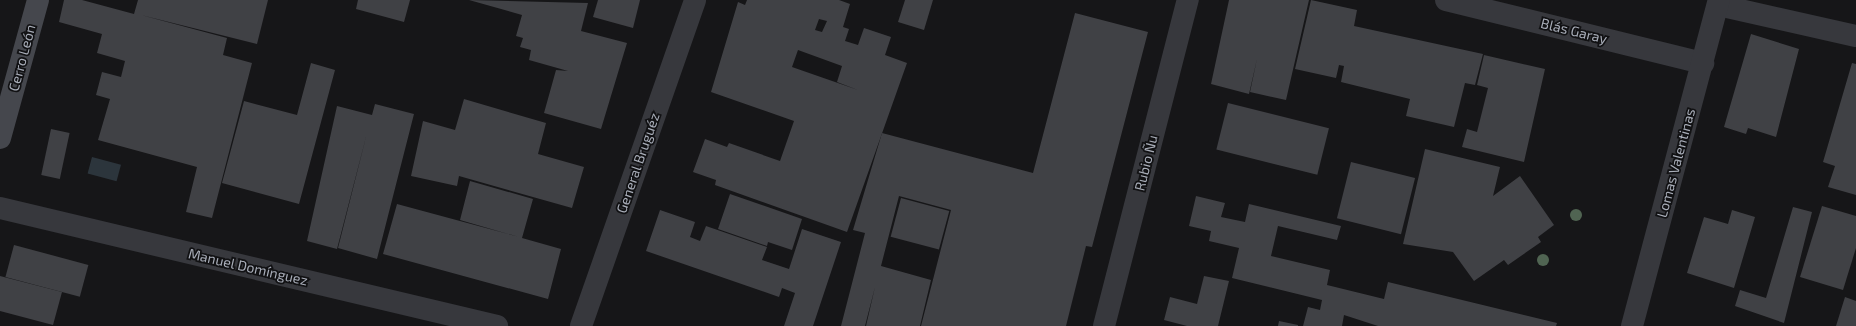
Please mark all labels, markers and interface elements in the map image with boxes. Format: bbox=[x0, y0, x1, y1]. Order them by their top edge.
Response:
street label: Blás Garay bbox=[1539, 15, 1609, 47]
street label: Cerro León bbox=[5, 23, 39, 93]
street label: Lomas Valentinas bbox=[1653, 106, 1699, 220]
street label: General Bruguéz bbox=[613, 110, 663, 216]
street label: Rubio Ñu bbox=[1131, 133, 1161, 193]
street label: Manuel Domínguez bbox=[186, 245, 310, 289]

